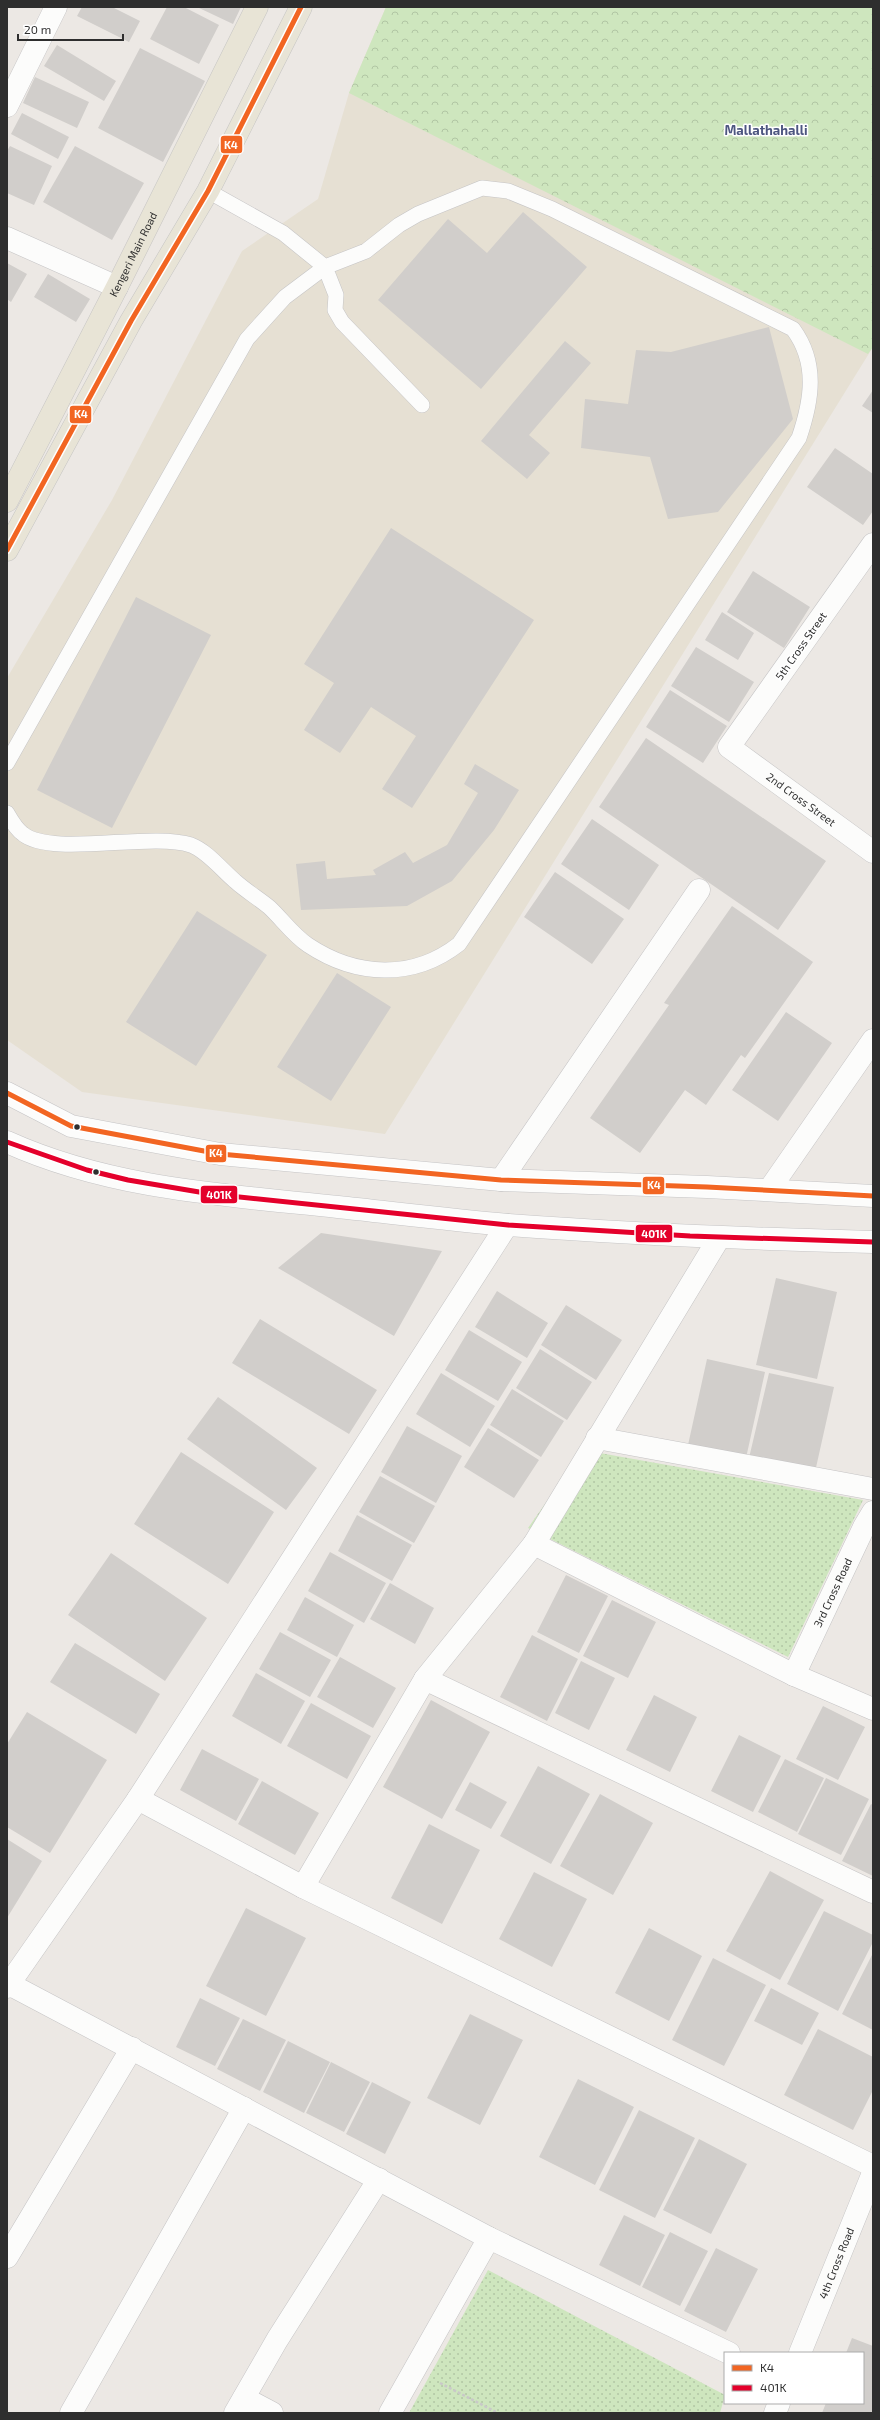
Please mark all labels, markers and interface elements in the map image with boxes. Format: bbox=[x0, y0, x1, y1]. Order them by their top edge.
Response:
scale bar bbox=[18, 16, 123, 42]
text: 20 m bbox=[24, 22, 51, 36]
district label: Mallathahalli bbox=[724, 122, 808, 138]
line badge: K4 bbox=[220, 135, 243, 154]
text: K4 bbox=[224, 138, 238, 151]
street label: Kengeri Main Road bbox=[106, 210, 159, 299]
line badge: K4 bbox=[69, 405, 92, 424]
text: K4 bbox=[74, 407, 88, 420]
street label: 5th Cross Street bbox=[772, 609, 829, 682]
street label: 2nd Cross Street bbox=[764, 770, 838, 829]
unlabelled marker bbox=[72, 1122, 82, 1132]
line badge: K4 bbox=[205, 1144, 227, 1163]
text: K4 bbox=[209, 1146, 223, 1159]
unlabelled marker bbox=[91, 1167, 101, 1177]
line badge: K4 bbox=[642, 1176, 665, 1195]
text: K4 bbox=[647, 1178, 661, 1191]
line badge: 401K bbox=[200, 1185, 238, 1204]
text: 401K bbox=[206, 1188, 232, 1201]
line badge: 401K bbox=[635, 1224, 673, 1243]
text: 401K bbox=[641, 1227, 667, 1240]
street label: 3rd Cross Road bbox=[811, 1556, 854, 1629]
street label: 4th Cross Road bbox=[816, 2225, 856, 2300]
legend bbox=[724, 2352, 864, 2404]
text: K4 bbox=[760, 2360, 774, 2374]
text: 401K bbox=[760, 2380, 786, 2394]

